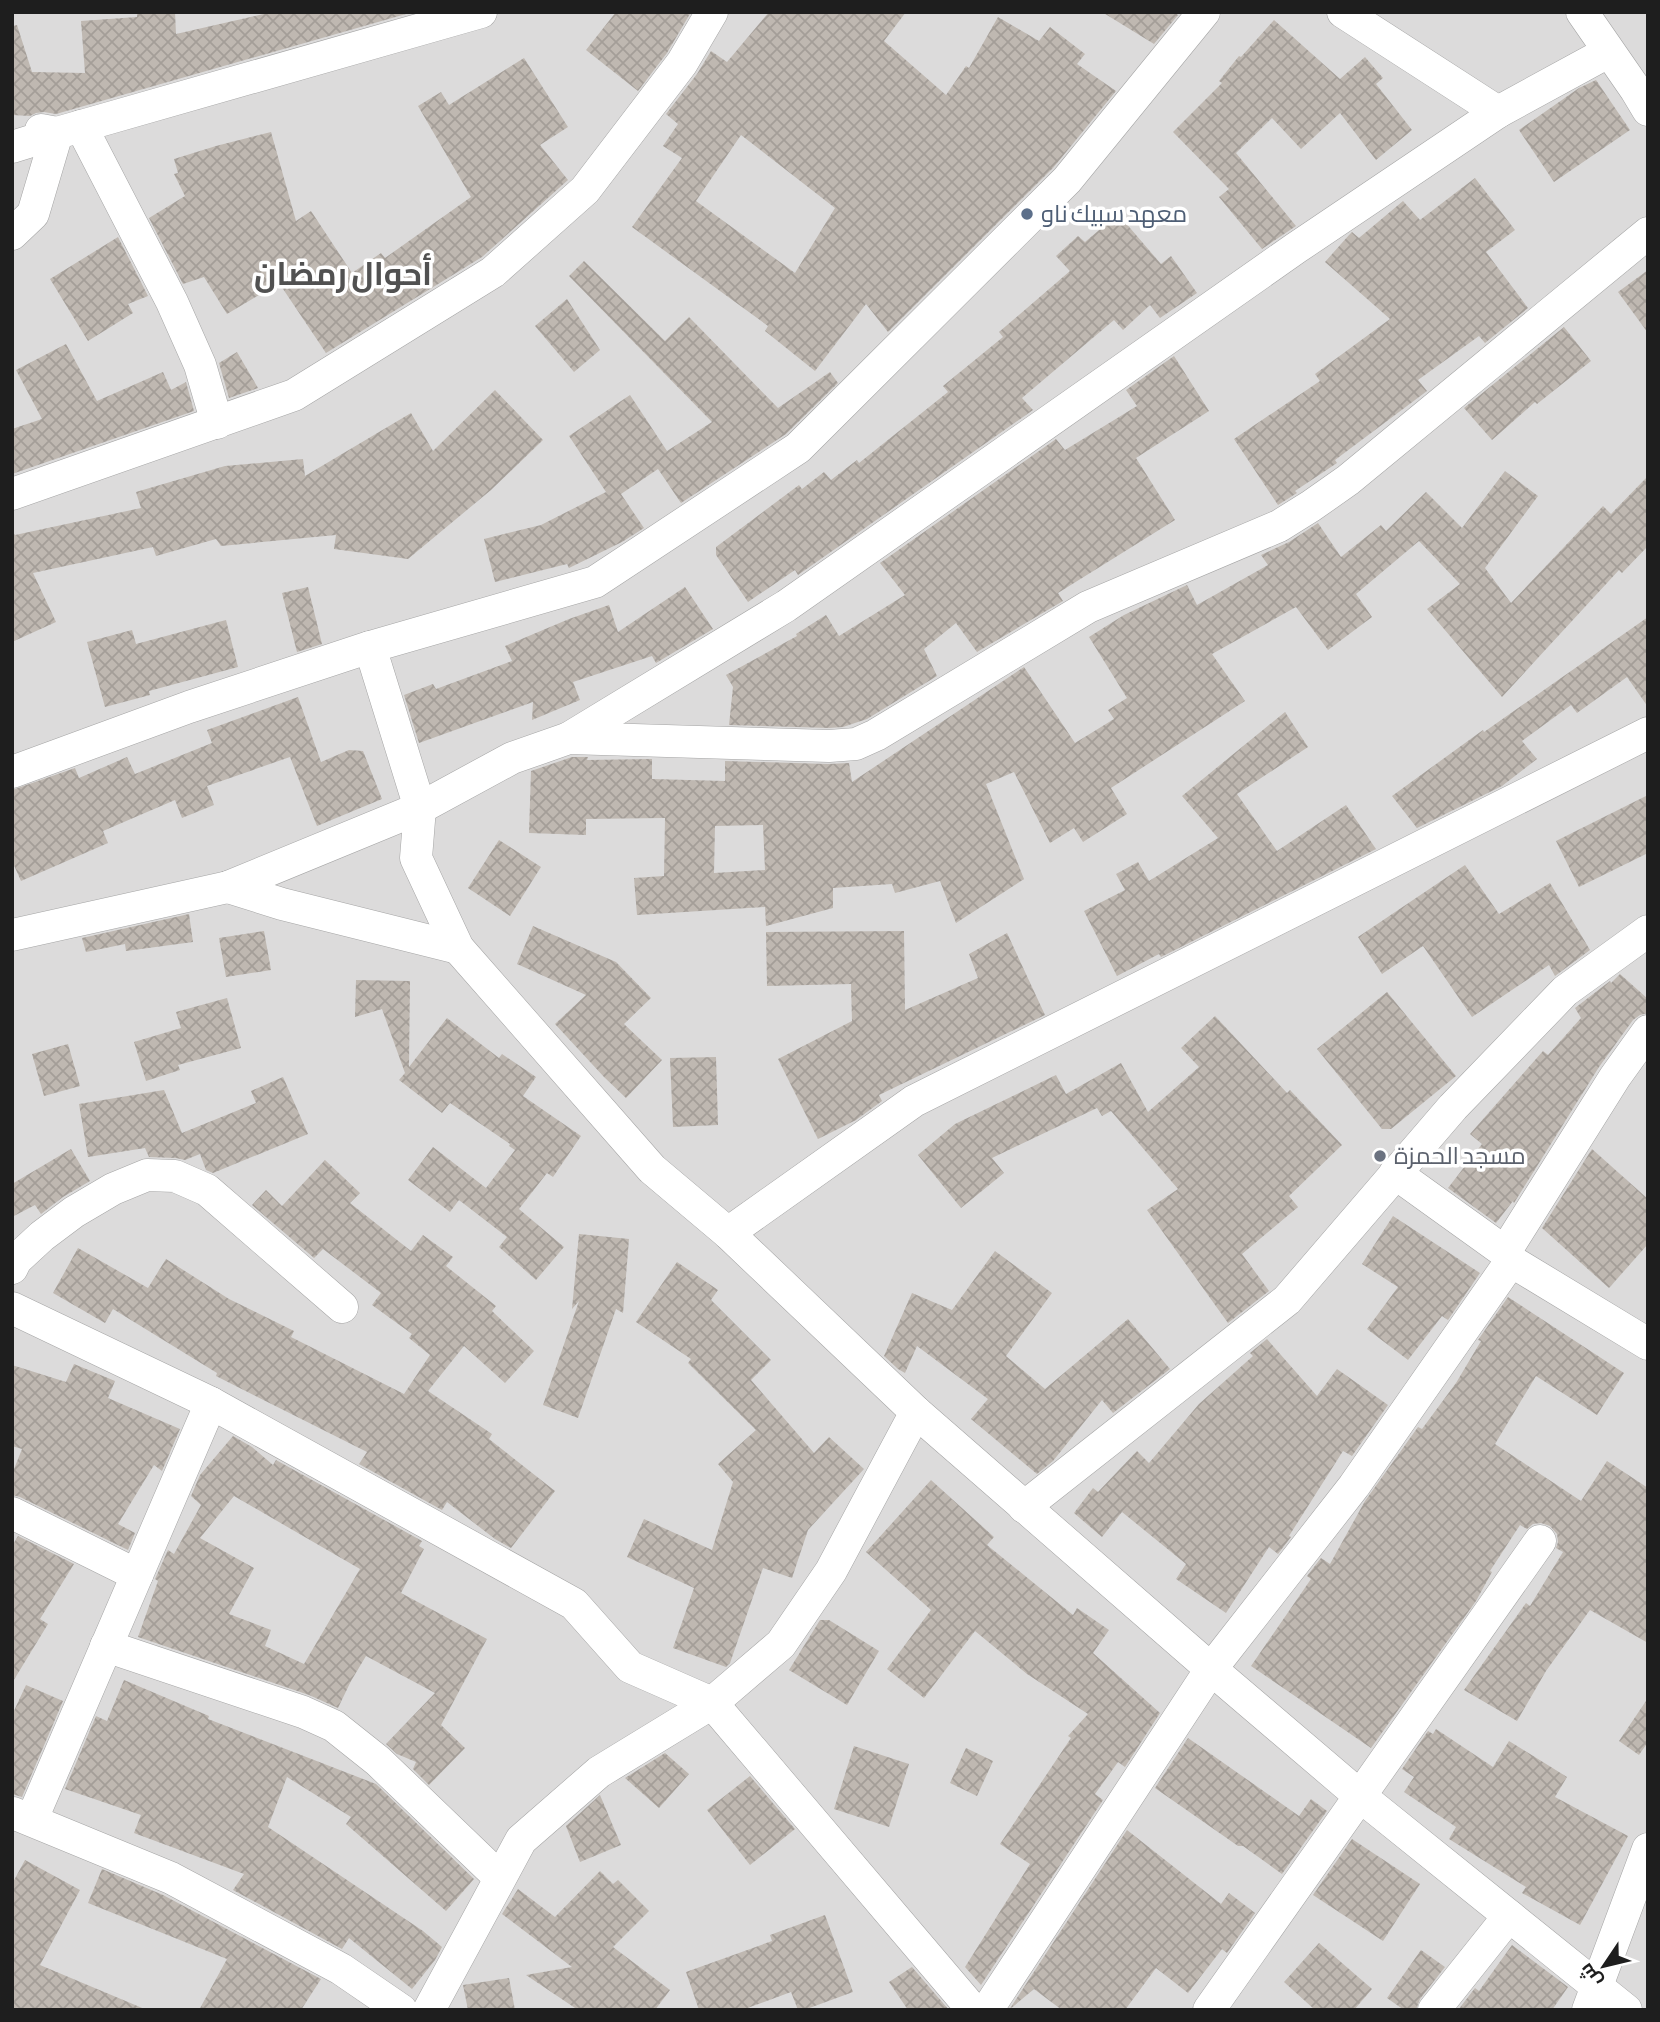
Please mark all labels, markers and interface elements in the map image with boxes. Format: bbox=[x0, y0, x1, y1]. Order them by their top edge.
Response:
place label: معهد سبيك ناو bbox=[1041, 200, 1187, 228]
marker: معهد سبيك ناو bbox=[1019, 206, 1035, 222]
district label: أحوال رمضان bbox=[254, 253, 432, 293]
place label: مسجد الحمزة bbox=[1394, 1142, 1526, 1169]
marker: مسجد الحمزة bbox=[1372, 1148, 1388, 1164]
north arrow bbox=[1569, 1931, 1639, 2001]
text: ش bbox=[1574, 1959, 1607, 1992]

